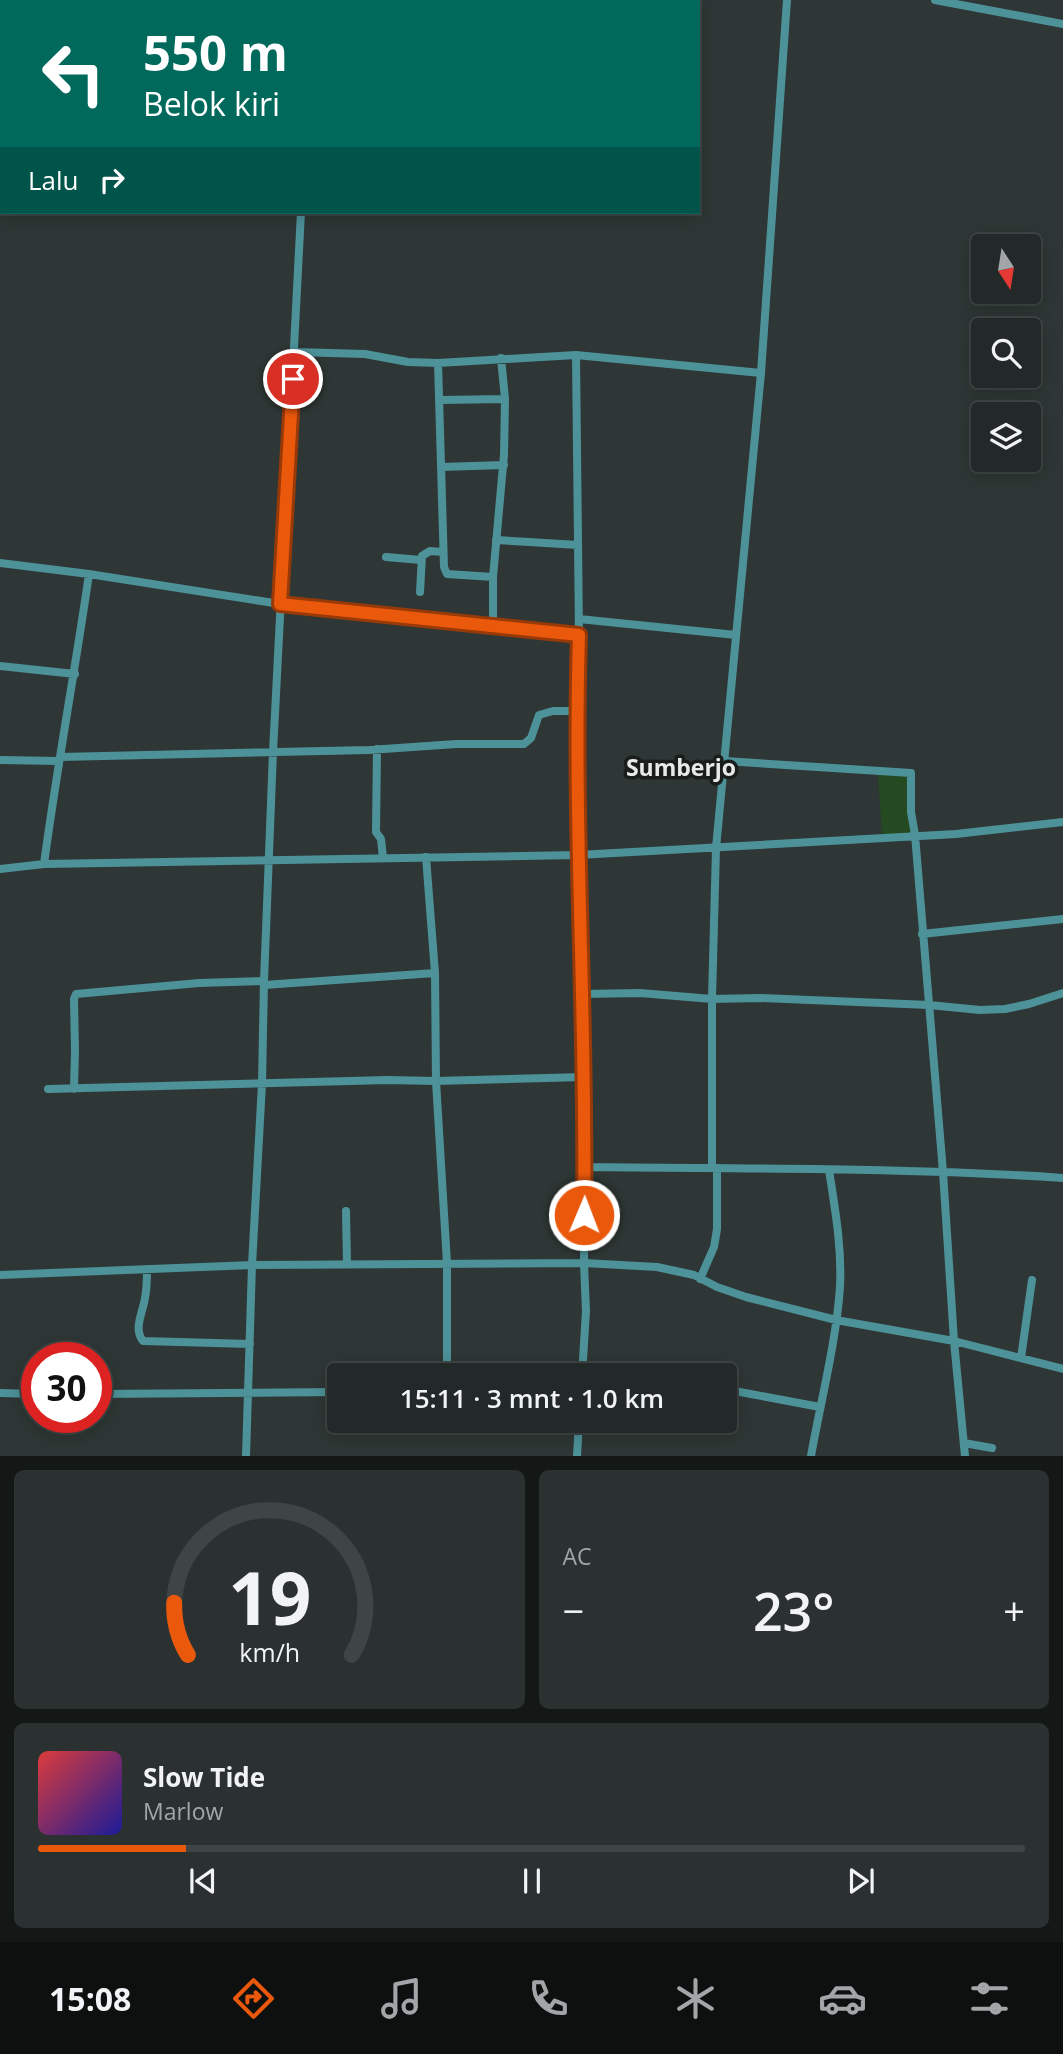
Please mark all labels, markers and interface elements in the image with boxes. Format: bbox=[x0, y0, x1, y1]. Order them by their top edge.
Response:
text: 550 m bbox=[143, 19, 288, 85]
icon: left bbox=[28, 28, 119, 119]
text: Belok kiri bbox=[143, 82, 280, 125]
icon: right bbox=[93, 161, 131, 199]
text: Lalu bbox=[28, 162, 79, 198]
north arrow bbox=[971, 234, 1041, 304]
map controls bbox=[971, 234, 1041, 472]
button: search bbox=[971, 318, 1041, 388]
pin bbox=[263, 349, 323, 409]
icon: arrive bbox=[274, 360, 312, 398]
button: layers bbox=[971, 402, 1041, 472]
district label: Sumberjo bbox=[626, 751, 736, 783]
position arrow bbox=[547, 1178, 621, 1252]
speed limit sign: 30 bbox=[21, 1342, 112, 1433]
text: 15:11 · 3 mnt · 1.0 km bbox=[400, 1380, 664, 1416]
text: AC bbox=[563, 1540, 592, 1572]
text: 19 bbox=[228, 1548, 311, 1647]
text: 23° bbox=[753, 1575, 835, 1646]
text: − bbox=[563, 1584, 584, 1636]
text: + bbox=[1003, 1584, 1025, 1636]
text: km/h bbox=[239, 1635, 300, 1669]
text: Slow Tide bbox=[143, 1759, 265, 1795]
text: Marlow bbox=[143, 1795, 223, 1827]
icon: previous bbox=[184, 1862, 222, 1900]
icon: pause bbox=[513, 1862, 551, 1900]
icon: next bbox=[842, 1862, 880, 1900]
icon: directions bbox=[229, 1974, 278, 2023]
icon: music bbox=[377, 1974, 426, 2023]
icon: phone bbox=[524, 1974, 573, 2023]
icon: climate bbox=[671, 1974, 720, 2023]
icon: car bbox=[818, 1974, 867, 2023]
icon: filters bbox=[965, 1974, 1014, 2023]
text: 15:08 bbox=[49, 1977, 131, 2020]

